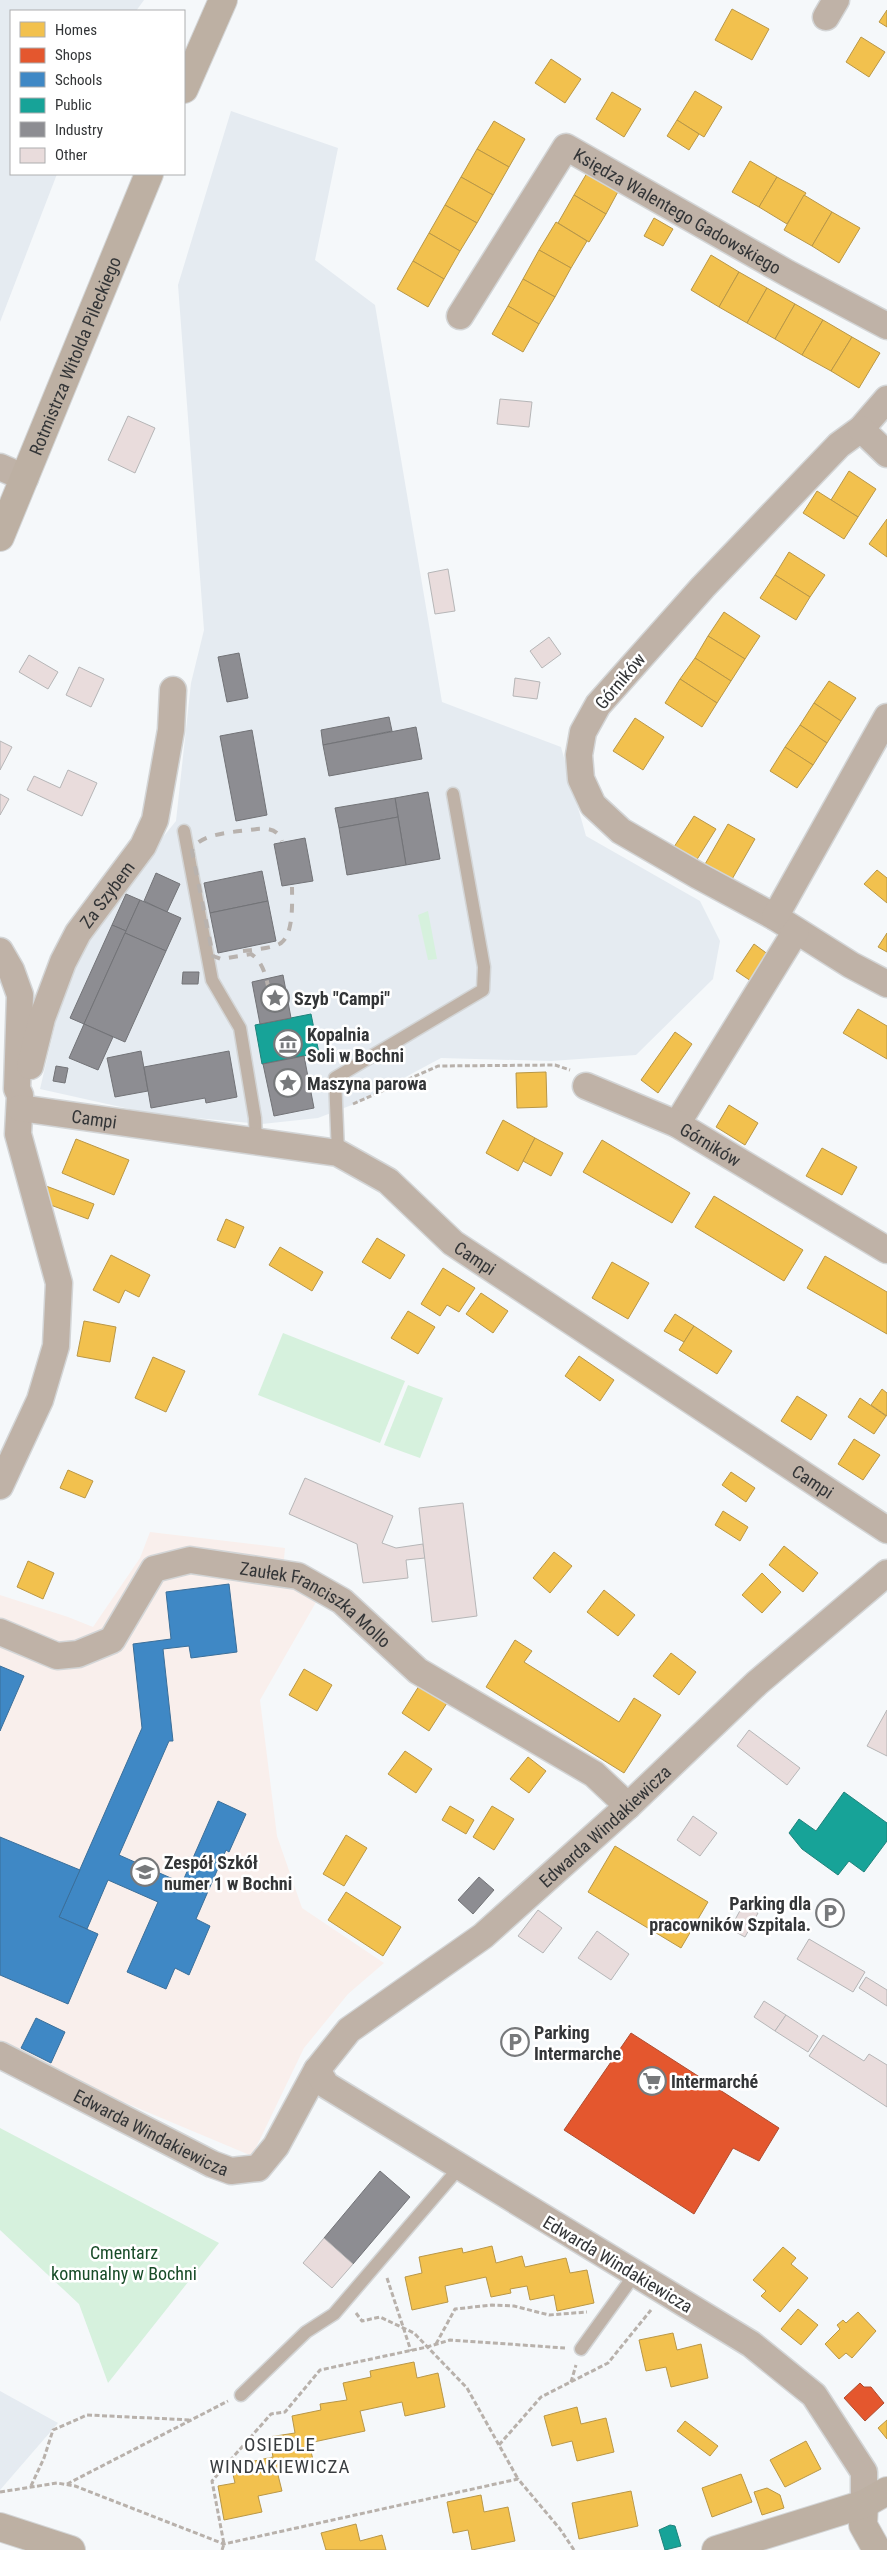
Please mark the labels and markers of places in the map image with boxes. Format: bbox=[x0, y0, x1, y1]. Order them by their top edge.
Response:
place icon: Szyb "Campi" bbox=[260, 983, 290, 1013]
place label: Szyb "Campi" bbox=[294, 988, 390, 1009]
place label: Kopalnia Soli w Bochni bbox=[307, 1024, 404, 1066]
museum icon: Kopalnia Soli w Bochni bbox=[273, 1029, 303, 1059]
place icon: Maszyna parowa bbox=[273, 1068, 303, 1098]
place label: Maszyna parowa bbox=[307, 1073, 427, 1094]
place label: Zespół Szkół numer 1 w Bochni bbox=[164, 1852, 292, 1894]
school or university icon: Zespół Szkół numer 1 w Bochni bbox=[130, 1857, 160, 1887]
place label: Parking dla pracowników Szpitala. bbox=[649, 1893, 811, 1935]
parking icon: Parking dla pracowników Szpitala. bbox=[815, 1898, 845, 1928]
place label: Parking Intermarche bbox=[534, 2022, 622, 2064]
parking icon: Parking Intermarche bbox=[500, 2027, 530, 2057]
supermarket icon: Intermarché bbox=[637, 2066, 667, 2096]
place label: Intermarché bbox=[671, 2071, 759, 2092]

